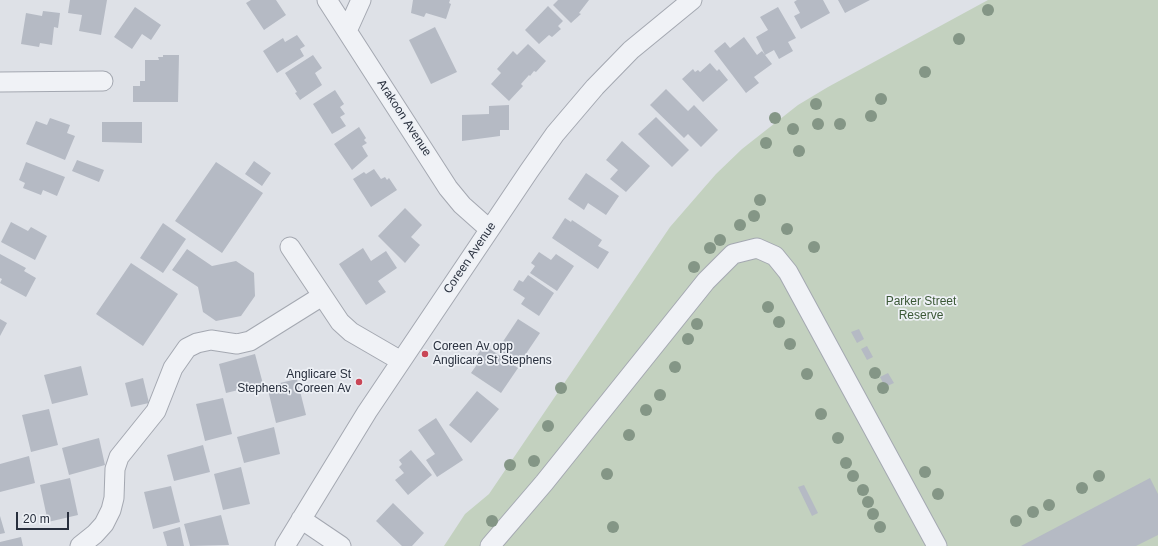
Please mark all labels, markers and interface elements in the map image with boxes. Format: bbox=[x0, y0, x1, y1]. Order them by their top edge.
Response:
street label: Arakoon Avenue bbox=[374, 77, 434, 159]
street label: Coreen Avenue bbox=[441, 219, 499, 297]
park label: Parker Street Reserve bbox=[886, 295, 956, 323]
place label: Coreen Av opp Anglicare St Stephens bbox=[433, 340, 552, 368]
marker: Coreen Av opp Anglicare St Stephens bbox=[420, 349, 430, 359]
place label: Anglicare St Stephens, Coreen Av bbox=[237, 368, 351, 396]
marker: Anglicare St Stephens, Coreen Av bbox=[354, 377, 364, 387]
scale bar bbox=[18, 504, 71, 530]
text: 20 m bbox=[23, 512, 50, 526]

